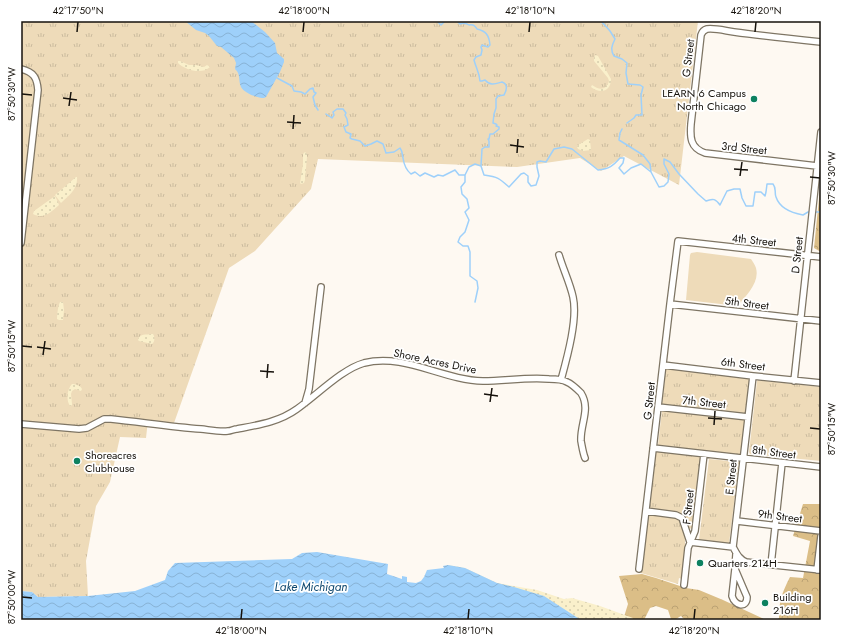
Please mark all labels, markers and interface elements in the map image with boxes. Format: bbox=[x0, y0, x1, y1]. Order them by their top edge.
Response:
text: 42°17'50"N bbox=[53, 3, 103, 18]
text: 42°18'00"N bbox=[278, 3, 330, 18]
text: 42°18'10"N bbox=[505, 3, 555, 18]
text: 42°18'20"N bbox=[730, 3, 782, 18]
street label: G Street bbox=[678, 38, 698, 78]
text: 87°50'30"W bbox=[4, 67, 19, 121]
place label: LEARN 6 Campus North Chicago bbox=[662, 85, 747, 114]
marker: LEARN 6 Campus North Chicago bbox=[749, 94, 759, 104]
street label: 3rd Street bbox=[720, 138, 768, 158]
text: 87°50'30"W bbox=[824, 151, 839, 205]
street label: 4th Street bbox=[731, 230, 777, 250]
street label: D Street bbox=[787, 235, 807, 274]
street label: 5th Street bbox=[724, 292, 770, 314]
text: 87°50'15"W bbox=[4, 320, 19, 372]
street label: Shore Acres Drive bbox=[392, 344, 478, 378]
street label: 6th Street bbox=[720, 353, 766, 375]
street label: G Street bbox=[639, 381, 659, 421]
street label: 7th Street bbox=[681, 392, 727, 412]
text: 87°50'15"W bbox=[824, 403, 839, 455]
street label: 8th Street bbox=[751, 441, 797, 463]
place label: Shoreacres Clubhouse bbox=[85, 447, 137, 476]
marker: Shoreacres Clubhouse bbox=[72, 456, 82, 466]
street label: E Street bbox=[721, 458, 741, 496]
street label: F Street bbox=[678, 488, 698, 525]
street label: 9th Street bbox=[757, 505, 803, 527]
place label: Quarters 214H bbox=[708, 555, 777, 571]
marker: Quarters 214H bbox=[695, 558, 705, 568]
text: 87°50'00"W bbox=[4, 570, 19, 624]
water label: Lake Michigan bbox=[275, 578, 347, 596]
place label: Building 216H bbox=[773, 589, 811, 618]
marker: Building 216H bbox=[760, 598, 770, 608]
text: 42°18'00"N bbox=[215, 623, 267, 638]
text: 42°18'10"N bbox=[443, 623, 493, 638]
text: 42°18'20"N bbox=[668, 623, 720, 638]

